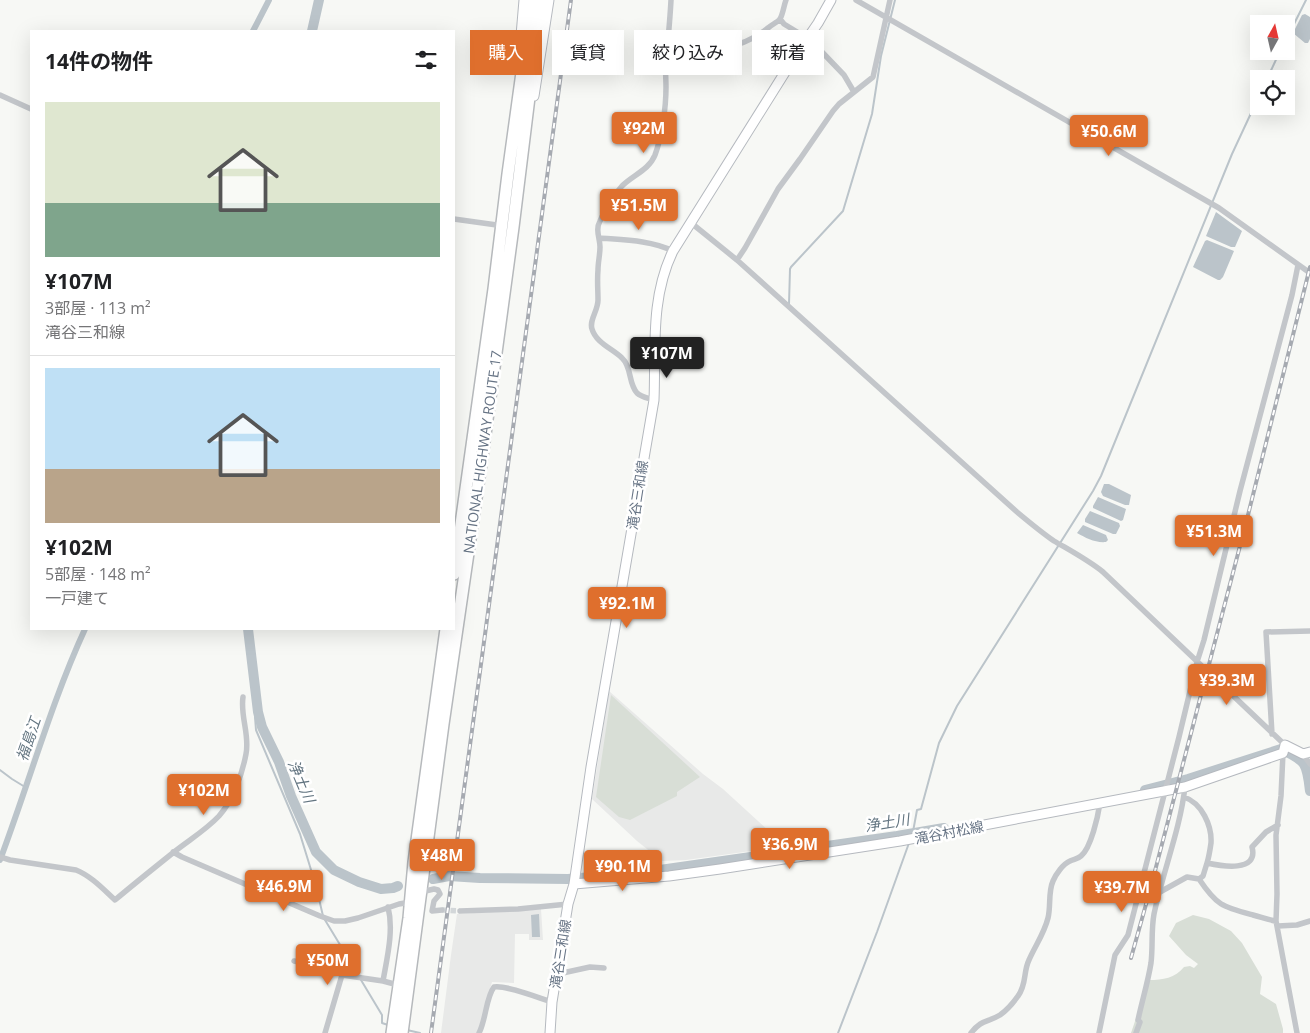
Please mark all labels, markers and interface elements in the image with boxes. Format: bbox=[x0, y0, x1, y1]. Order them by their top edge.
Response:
north arrow bbox=[1250, 15, 1295, 60]
map controls bbox=[1250, 15, 1295, 115]
chip: 購入 bbox=[470, 30, 542, 75]
chip: 賃貸 bbox=[552, 30, 624, 75]
chip: 絞り込み bbox=[634, 30, 742, 75]
chip: 新着 bbox=[752, 30, 824, 75]
icon: filters bbox=[412, 46, 440, 74]
text: 14件の物件 bbox=[45, 47, 153, 75]
button: locate bbox=[1250, 70, 1295, 115]
pin: ¥92M bbox=[614, 112, 674, 154]
pin: ¥50.6M bbox=[1068, 114, 1150, 157]
text: ¥92M bbox=[623, 117, 665, 139]
text: ¥50.6M bbox=[1081, 120, 1137, 142]
icon: home bbox=[198, 135, 288, 225]
pin: ¥51.5M bbox=[598, 188, 680, 231]
text: ¥51.5M bbox=[611, 194, 667, 216]
text: ¥107M bbox=[45, 267, 113, 295]
text: 3部屋 · 113 m² bbox=[45, 297, 151, 319]
text: 滝谷三和線 bbox=[45, 321, 125, 343]
pin: ¥107M bbox=[632, 336, 702, 379]
text: ¥107M bbox=[641, 342, 693, 364]
street label: NATIONAL HIGHWAY ROUTE 17 bbox=[458, 349, 506, 555]
icon: home bbox=[198, 400, 288, 490]
street label: 滝谷三和線 bbox=[622, 459, 652, 531]
pin: ¥51.3M bbox=[1173, 514, 1255, 557]
text: ¥51.3M bbox=[1186, 520, 1242, 542]
text: ¥102M bbox=[45, 533, 113, 561]
text: 5部屋 · 148 m² bbox=[45, 563, 151, 585]
pin: ¥92.1M bbox=[586, 586, 668, 629]
text: 一戸建て bbox=[45, 587, 109, 609]
text: ¥92.1M bbox=[599, 592, 655, 614]
pin: ¥39.3M bbox=[1186, 664, 1268, 706]
text: ¥39.3M bbox=[1199, 669, 1255, 691]
water label: 福島江 bbox=[11, 713, 45, 764]
water label: 浄土川 bbox=[284, 756, 321, 807]
pin: ¥102M bbox=[169, 774, 239, 816]
text: ¥102M bbox=[178, 779, 230, 801]
water label: 浄土川 bbox=[863, 808, 913, 835]
street label: 滝谷村松線 bbox=[913, 816, 985, 848]
pin: ¥36.9M bbox=[749, 828, 831, 870]
text: ¥36.9M bbox=[762, 833, 818, 855]
pin: ¥48M bbox=[412, 838, 472, 881]
text: ¥48M bbox=[421, 844, 463, 866]
pin: ¥90.1M bbox=[582, 850, 664, 892]
text: ¥90.1M bbox=[595, 855, 651, 877]
pin: ¥46.9M bbox=[243, 870, 325, 912]
pin: ¥39.7M bbox=[1081, 870, 1163, 913]
text: ¥46.9M bbox=[256, 875, 312, 897]
text: ¥39.7M bbox=[1094, 876, 1150, 898]
street label: 滝谷三和線 bbox=[545, 918, 575, 990]
pin: ¥50M bbox=[298, 944, 358, 986]
text: ¥50M bbox=[307, 949, 349, 971]

